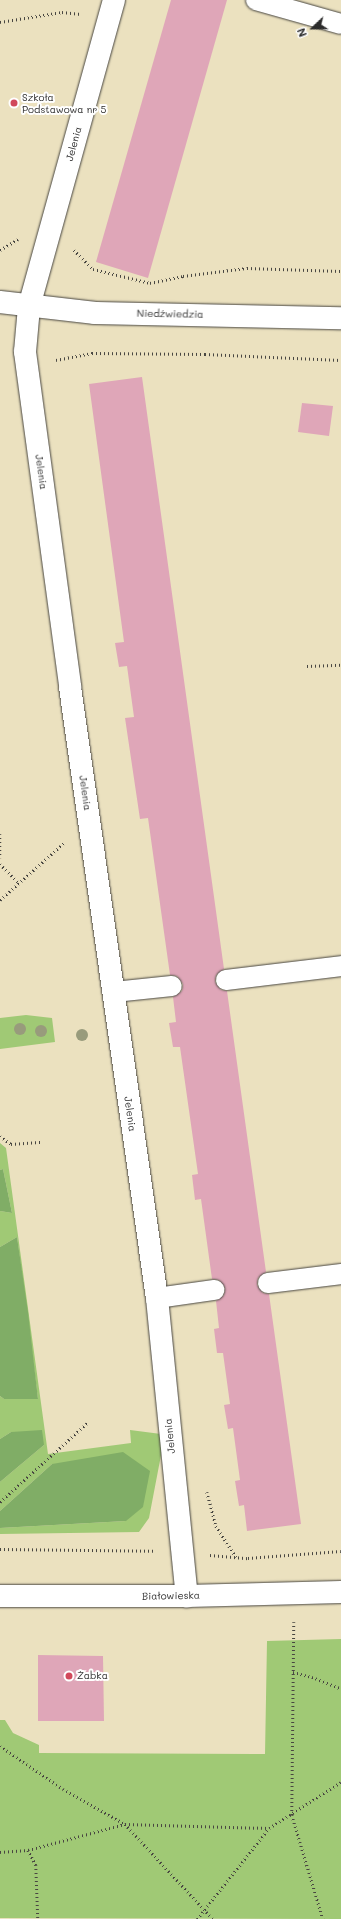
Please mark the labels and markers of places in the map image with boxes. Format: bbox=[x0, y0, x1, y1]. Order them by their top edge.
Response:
place label: Szkoła Podstawowa nr 5 bbox=[22, 91, 106, 114]
marker: Szkoła Podstawowa nr 5 bbox=[9, 98, 19, 108]
place label: Żabka bbox=[77, 1670, 108, 1682]
marker: Żabka bbox=[64, 1671, 74, 1681]

